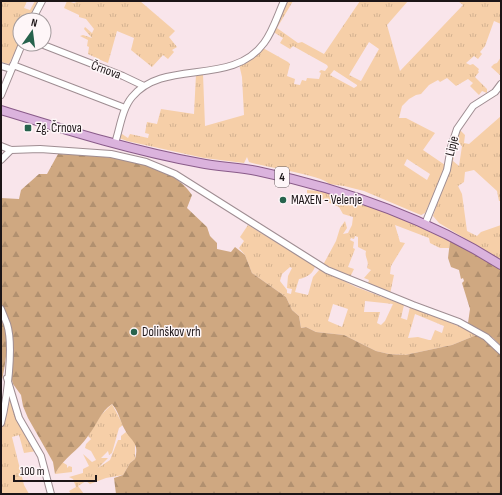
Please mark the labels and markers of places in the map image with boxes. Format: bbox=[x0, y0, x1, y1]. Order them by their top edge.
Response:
place label: Zg. Črnova bbox=[36, 119, 82, 136]
marker: Zg. Črnova bbox=[23, 123, 33, 133]
place label: MAXEN - Velenje bbox=[291, 192, 362, 208]
marker: MAXEN - Velenje bbox=[278, 195, 288, 205]
place label: Dolinškov vrh bbox=[142, 324, 201, 340]
marker: Dolinškov vrh bbox=[129, 327, 139, 337]

